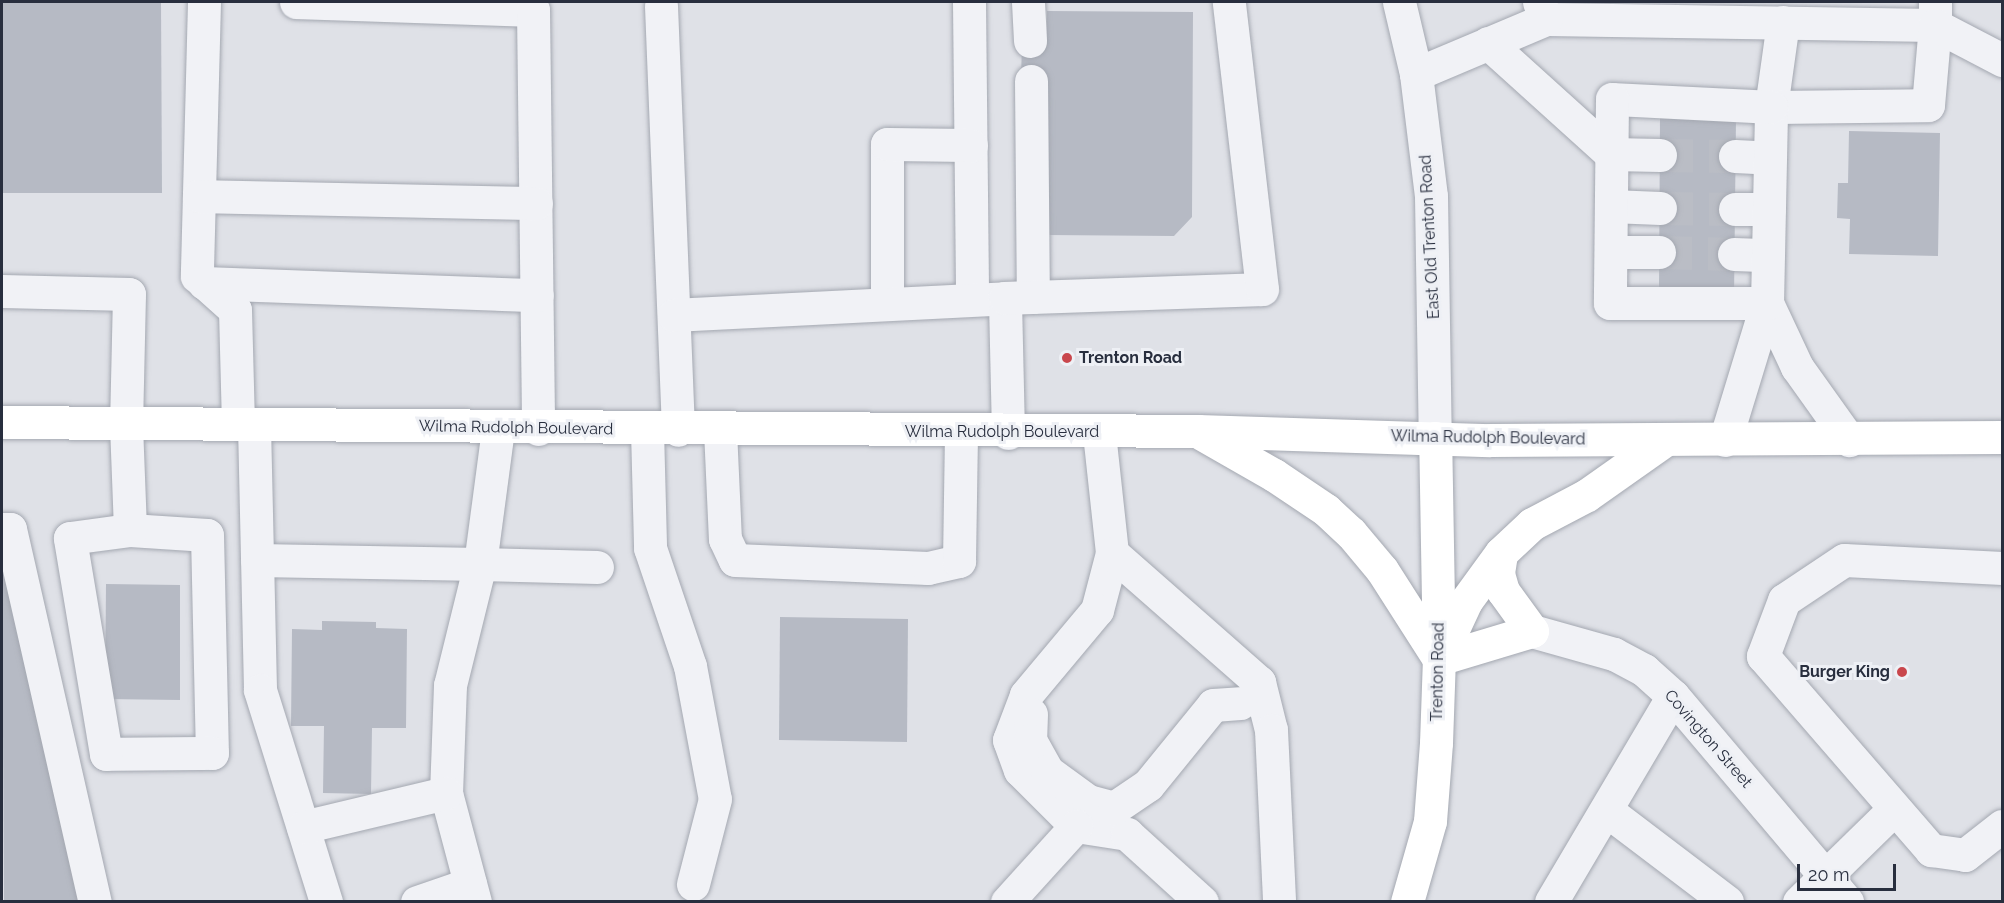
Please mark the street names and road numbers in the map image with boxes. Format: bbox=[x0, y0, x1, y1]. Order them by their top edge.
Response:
street label: East Old Trenton Road bbox=[1416, 154, 1444, 320]
street label: Wilma Rudolph Boulevard bbox=[419, 417, 613, 439]
street label: Wilma Rudolph Boulevard bbox=[905, 422, 1099, 442]
street label: Wilma Rudolph Boulevard bbox=[1391, 427, 1585, 449]
street label: Trenton Road bbox=[1428, 622, 1448, 722]
street label: Covington Street bbox=[1660, 686, 1756, 792]

